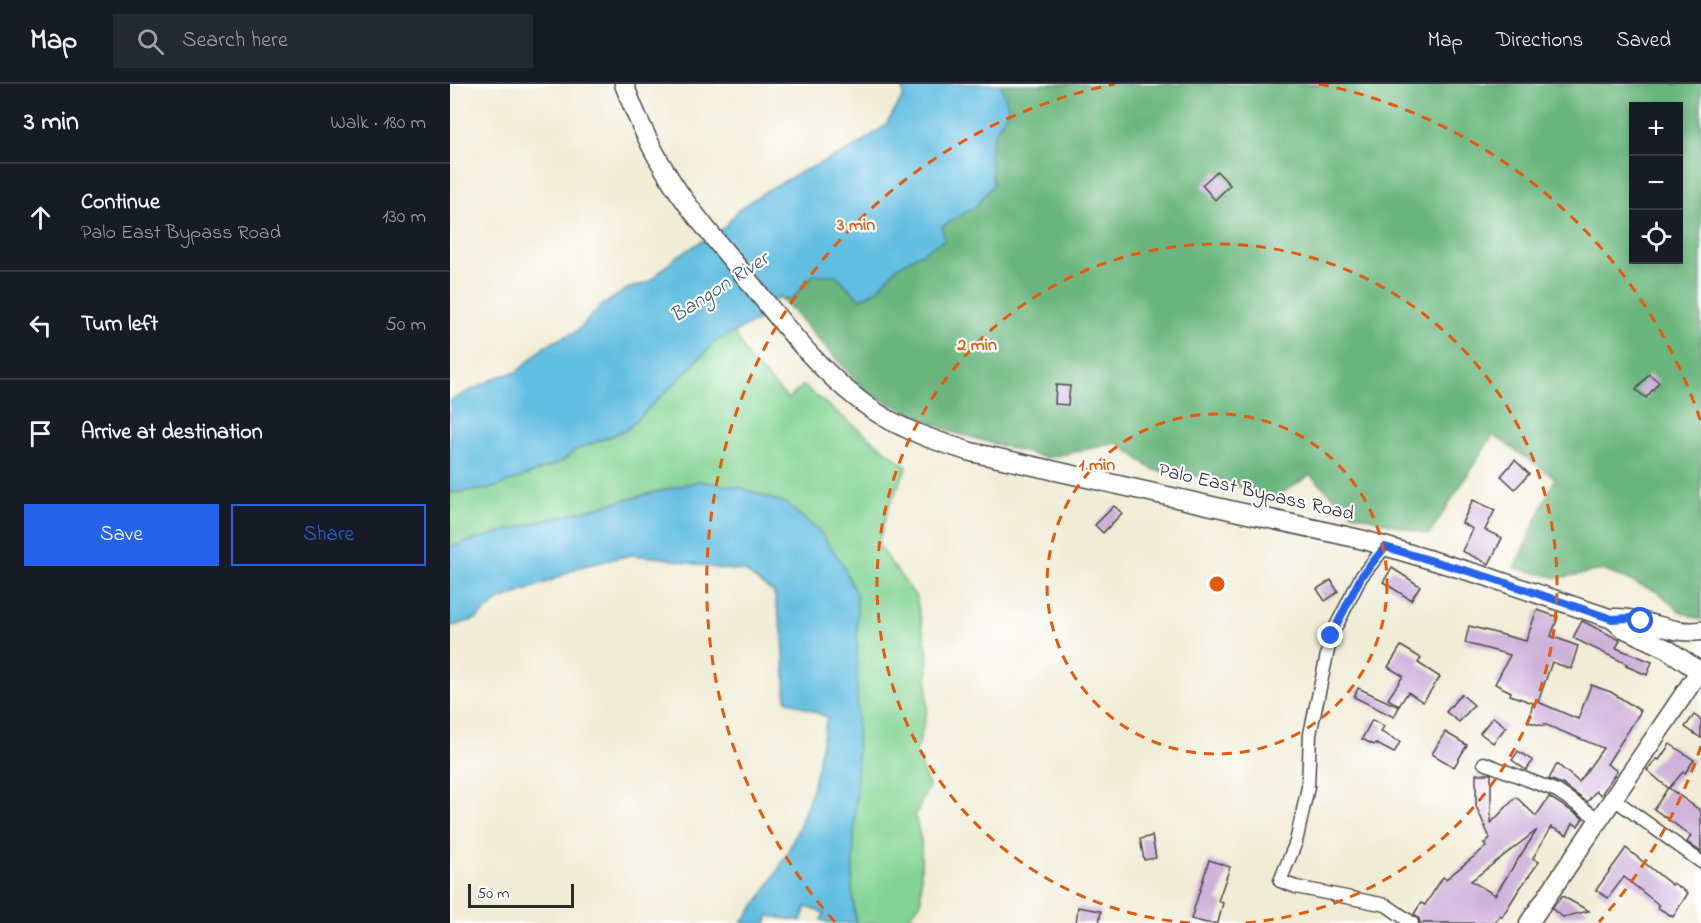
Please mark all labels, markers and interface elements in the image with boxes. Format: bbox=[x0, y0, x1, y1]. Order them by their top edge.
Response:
search box bbox=[113, 14, 533, 68]
text: Map bbox=[30, 21, 77, 62]
icon: search bbox=[134, 25, 167, 58]
text: Search here bbox=[182, 25, 288, 57]
text: Map bbox=[1427, 26, 1463, 56]
text: Directions bbox=[1496, 26, 1583, 56]
text: Saved bbox=[1616, 26, 1671, 56]
map controls bbox=[1629, 102, 1683, 264]
button: + bbox=[1629, 102, 1683, 156]
text: 3 min bbox=[24, 104, 79, 142]
text: Walk · 180 m bbox=[330, 109, 426, 138]
button: − bbox=[1629, 156, 1683, 210]
text: Continue bbox=[81, 187, 160, 219]
icon: ahead bbox=[24, 201, 57, 234]
text: 130 m bbox=[382, 203, 426, 232]
button: locate bbox=[1629, 210, 1683, 264]
text: 3 min bbox=[836, 213, 875, 239]
text: Palo East Bypass Road bbox=[81, 219, 281, 248]
water label: Bangon River bbox=[665, 244, 778, 332]
icon: left bbox=[24, 309, 57, 342]
text: Turn left bbox=[81, 309, 158, 341]
text: 50 m bbox=[385, 311, 426, 340]
text: 2 min bbox=[956, 333, 997, 359]
icon: arrive bbox=[24, 417, 57, 450]
text: Arrive at destination bbox=[81, 417, 263, 449]
text: 1 min bbox=[1079, 453, 1115, 479]
street label: Palo East Bypass Road bbox=[1155, 456, 1357, 530]
button: Save bbox=[24, 504, 219, 566]
button: Share bbox=[231, 504, 426, 566]
centre of rings bbox=[1207, 574, 1227, 594]
route start bbox=[1627, 607, 1653, 633]
route end bbox=[1317, 622, 1343, 648]
scale bar bbox=[468, 881, 574, 908]
text: 50 m bbox=[477, 882, 509, 906]

